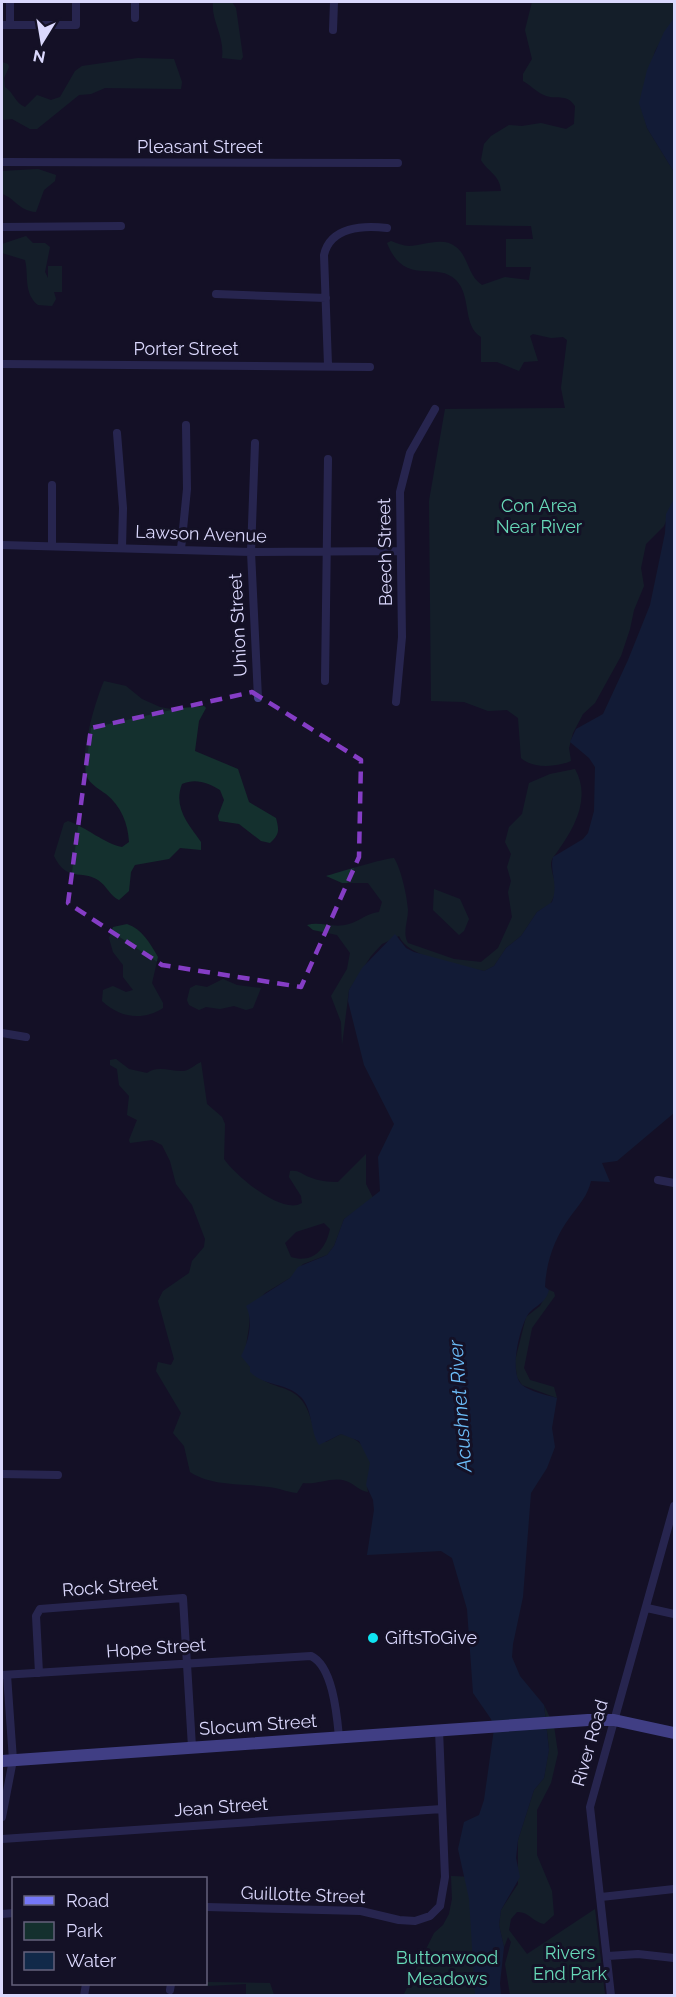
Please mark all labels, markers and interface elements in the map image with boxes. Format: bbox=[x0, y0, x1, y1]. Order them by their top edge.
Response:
north arrow bbox=[12, 12, 72, 72]
text: N bbox=[31, 46, 47, 67]
street label: Pleasant Street bbox=[137, 136, 263, 157]
street label: Porter Street bbox=[134, 338, 238, 359]
park label: Con Area Near River bbox=[496, 495, 583, 537]
street label: Beech Street bbox=[373, 498, 396, 606]
street label: Lawson Avenue bbox=[135, 521, 268, 546]
street label: Union Street bbox=[224, 573, 251, 677]
water label: Acushnet River bbox=[443, 1338, 477, 1474]
street label: Rock Street bbox=[61, 1573, 159, 1600]
place label: GiftsToGive bbox=[385, 1627, 477, 1648]
marker: GiftsToGive bbox=[366, 1631, 380, 1645]
street label: Hope Street bbox=[105, 1634, 207, 1661]
street label: River Road bbox=[567, 1697, 612, 1789]
street label: Slocum Street bbox=[198, 1710, 318, 1739]
street label: Jean Street bbox=[173, 1793, 269, 1820]
legend bbox=[12, 1877, 207, 1985]
street label: Guillotte Street bbox=[240, 1882, 366, 1907]
text: Road bbox=[66, 1890, 109, 1911]
text: Park bbox=[66, 1920, 103, 1941]
park label: Rivers End Park bbox=[533, 1942, 607, 1984]
park label: Buttonwood Meadows bbox=[396, 1947, 498, 1989]
text: Water bbox=[66, 1950, 117, 1971]

